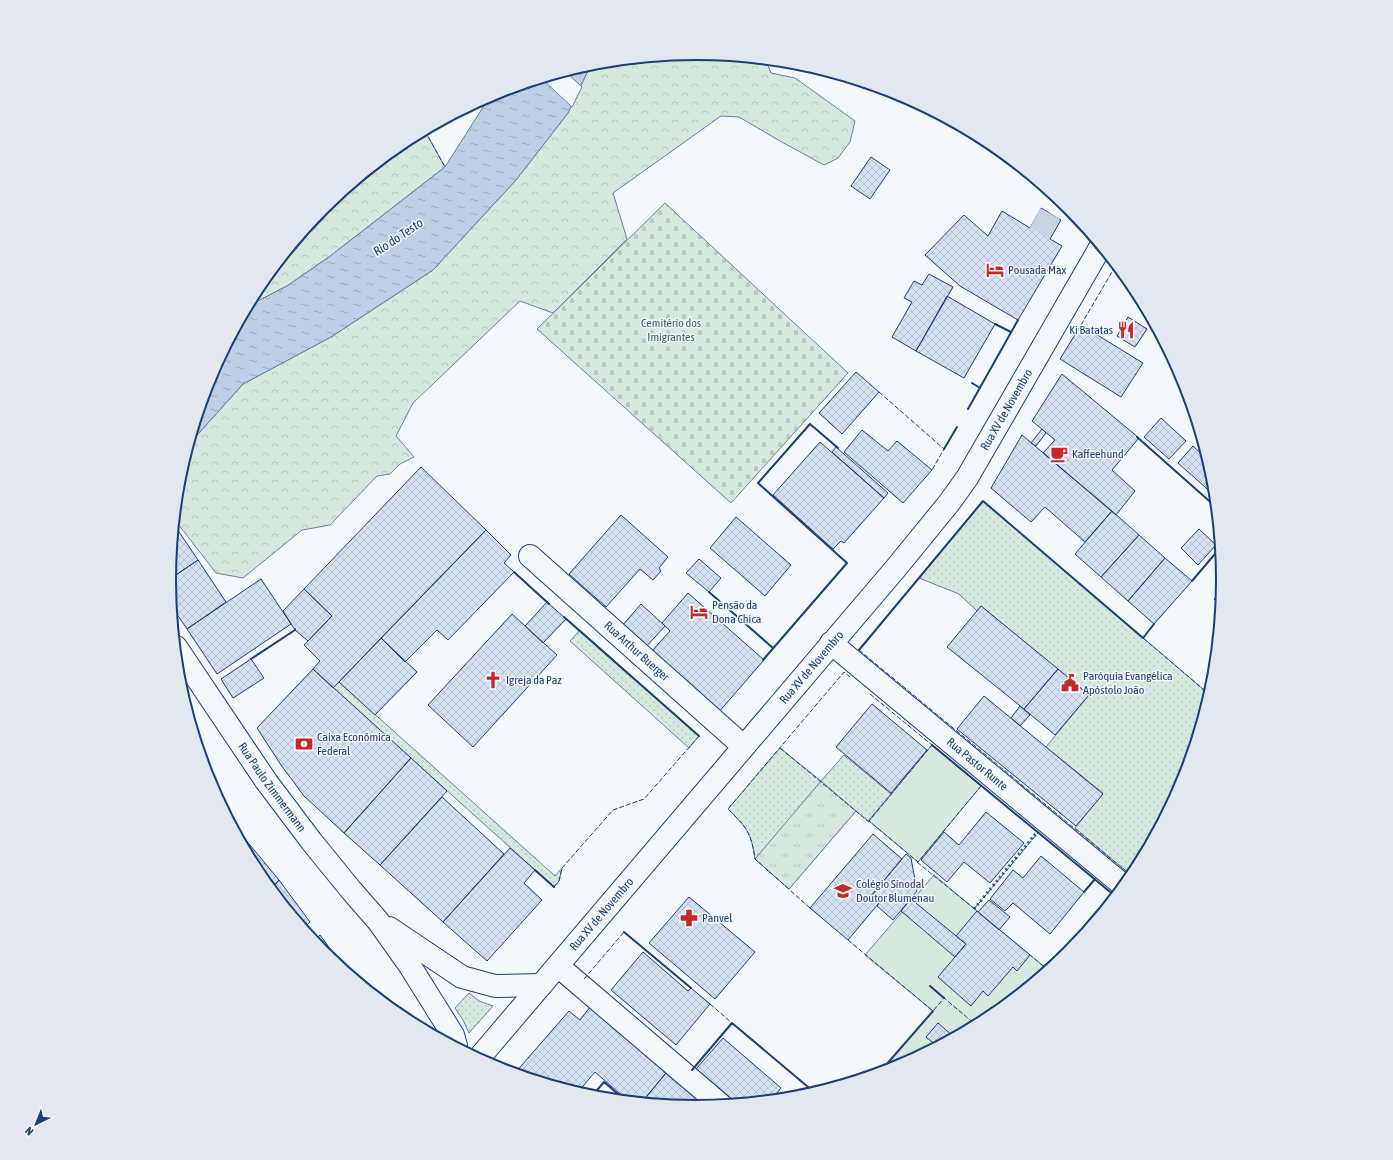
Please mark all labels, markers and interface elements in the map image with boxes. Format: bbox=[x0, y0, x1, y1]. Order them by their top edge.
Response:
water label: Rio do Testo bbox=[370, 215, 426, 259]
hotel icon: Pousada Max bbox=[985, 260, 1005, 280]
place label: Pousada Max bbox=[1008, 263, 1067, 277]
park label: Cemitério dos Imigrantes bbox=[641, 316, 701, 344]
restaurant icon: Ki Batatas bbox=[1116, 320, 1136, 340]
place label: Ki Batatas bbox=[1069, 323, 1113, 337]
street label: Rua XV de Novembro bbox=[978, 366, 1036, 453]
cafe icon: Kaffeehund bbox=[1049, 444, 1069, 464]
place label: Kaffeehund bbox=[1072, 447, 1124, 461]
place label: Pensão da Dona Chica bbox=[712, 598, 761, 626]
hotel icon: Pensão da Dona Chica bbox=[689, 602, 709, 622]
street label: Rua Arthur Buerger bbox=[601, 618, 673, 684]
street label: Rua XV de Novembro bbox=[777, 628, 847, 707]
place label: Paróquia Evangélica Apóstolo João bbox=[1083, 669, 1173, 697]
church icon: Igreja da Paz bbox=[483, 670, 503, 690]
place label: Igreja da Paz bbox=[506, 673, 562, 687]
public building icon: Paróquia Evangélica Apóstolo João bbox=[1060, 673, 1080, 693]
place label: Caixa Econômica Federal bbox=[317, 730, 391, 758]
bank icon: Caixa Econômica Federal bbox=[294, 734, 314, 754]
street label: Rua Pastor Runte bbox=[944, 735, 1011, 794]
street label: Rua Paulo Zimmermann bbox=[235, 740, 309, 835]
street label: Rua XV de Novembro bbox=[567, 875, 637, 953]
place label: Colégio Sinodal Doutor Blumenau bbox=[856, 877, 934, 905]
school or university icon: Colégio Sinodal Doutor Blumenau bbox=[833, 881, 853, 901]
pharmacy icon: Panvel bbox=[679, 908, 699, 928]
place label: Panvel bbox=[702, 911, 733, 925]
north arrow bbox=[16, 1104, 56, 1144]
text: N bbox=[23, 1125, 36, 1138]

